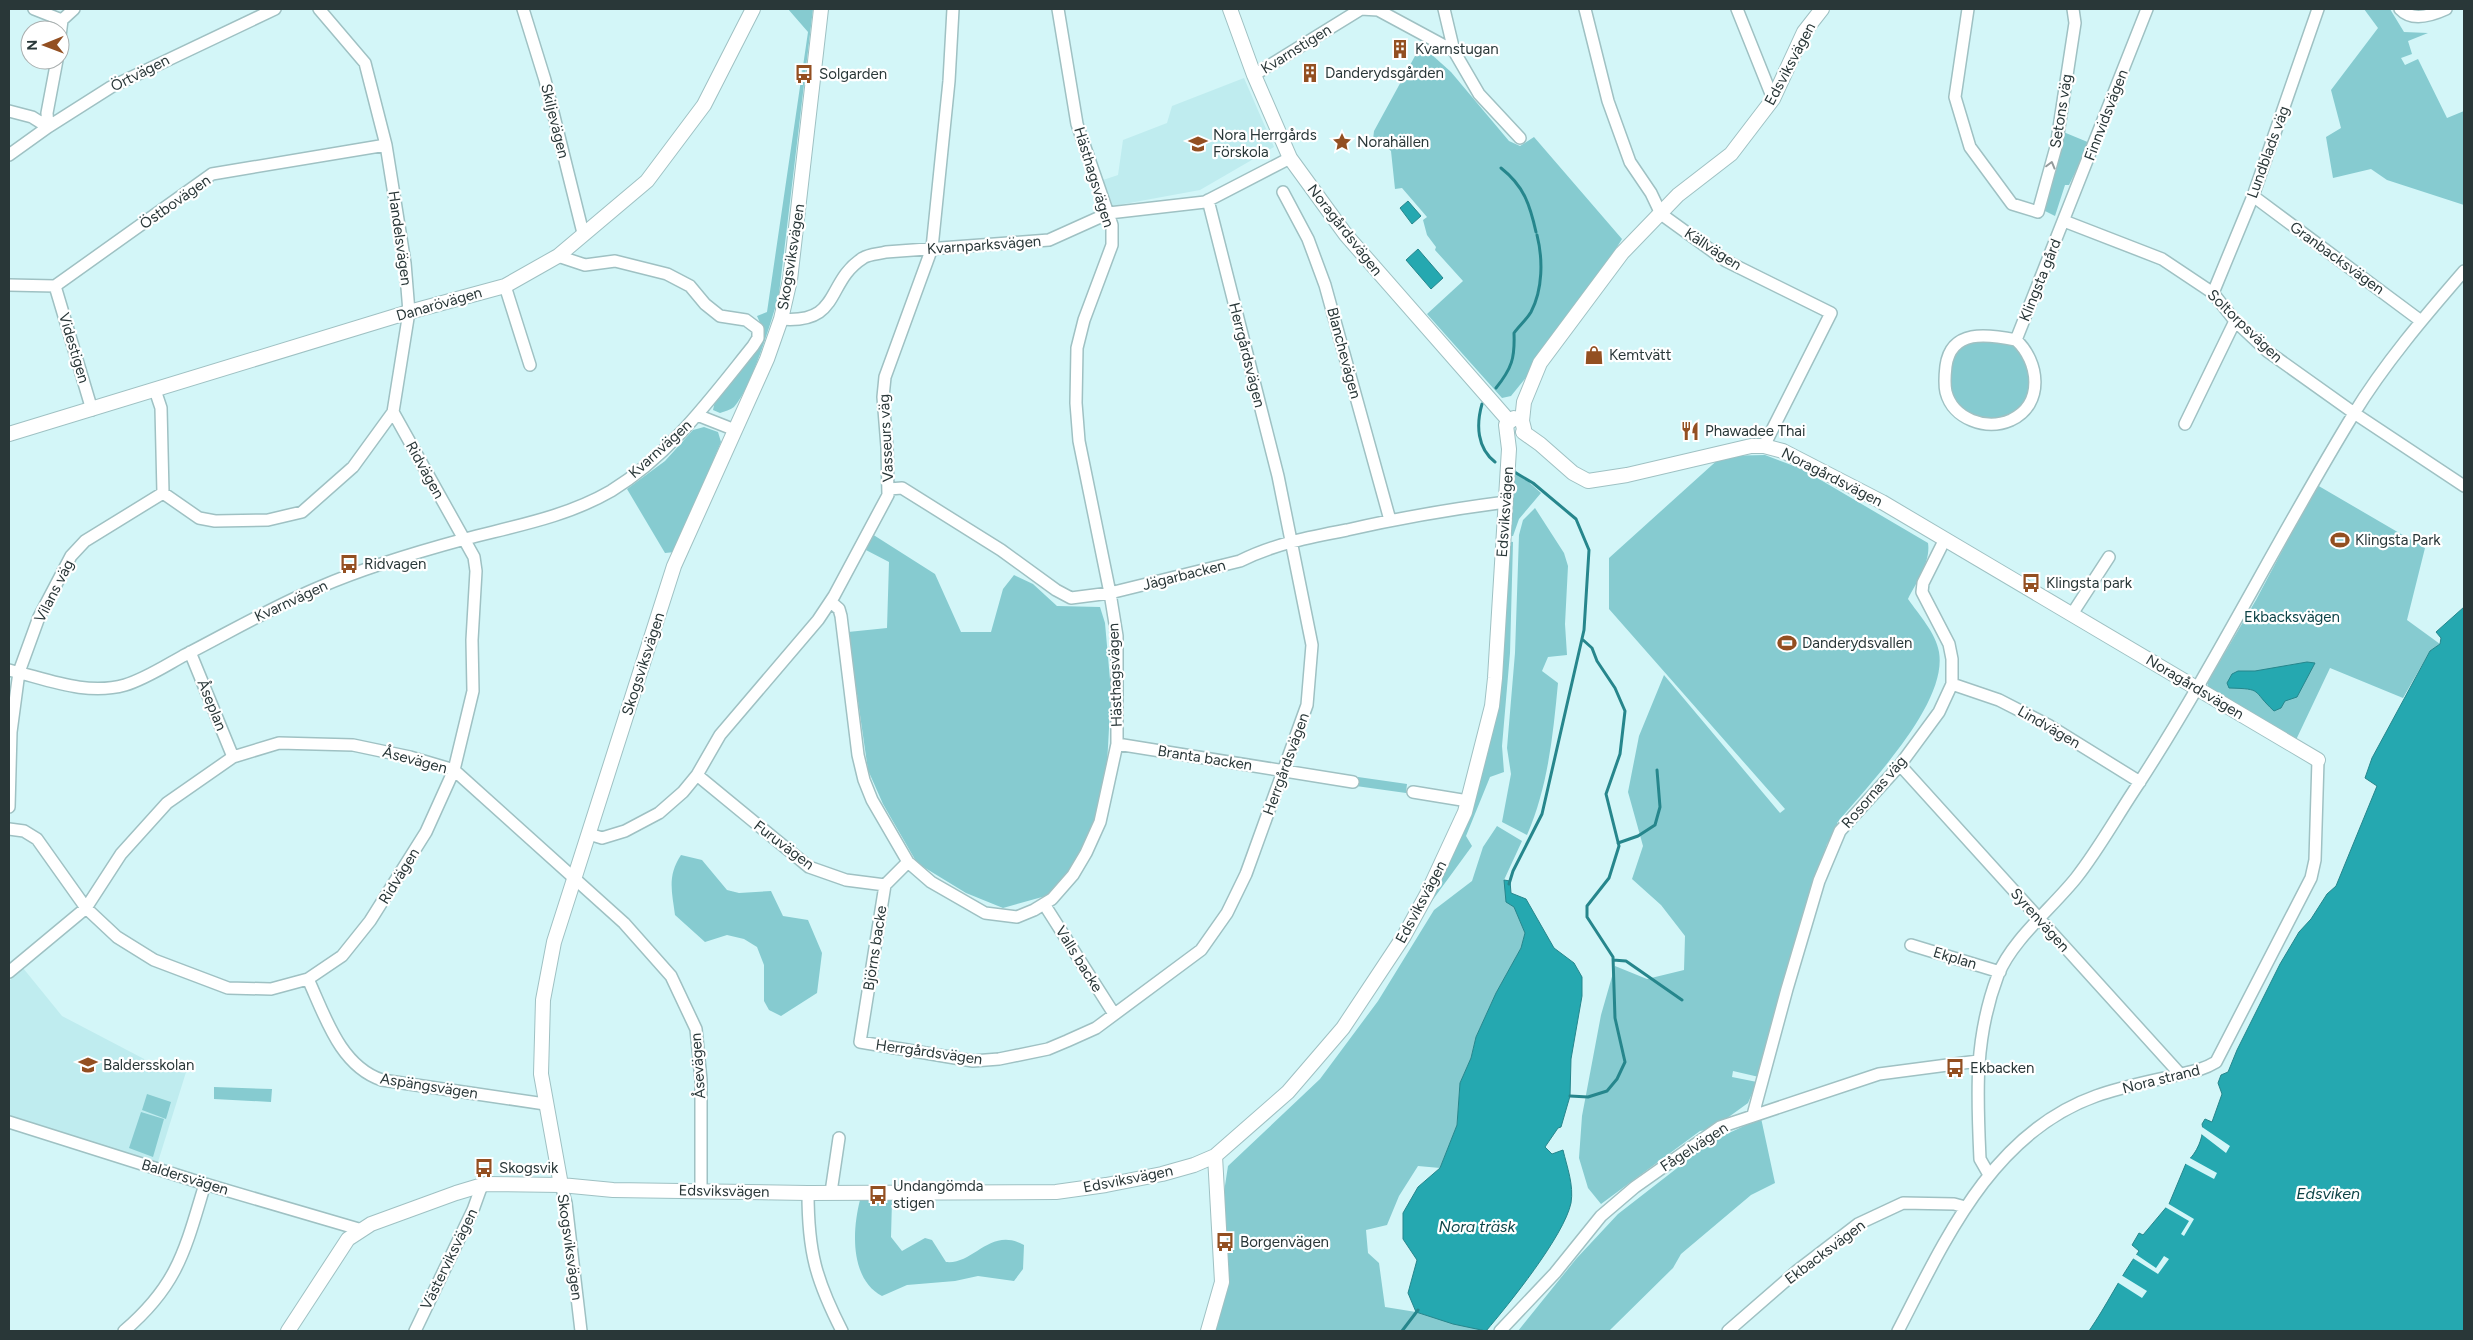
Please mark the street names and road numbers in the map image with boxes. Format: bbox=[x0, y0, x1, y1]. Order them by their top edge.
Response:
street label: Kvarnstigen bbox=[1258, 20, 1334, 78]
street label: Edsviksvägen bbox=[1761, 20, 1819, 108]
street label: Örtvägen bbox=[108, 51, 172, 95]
street label: Finnvidsvägen bbox=[2080, 67, 2132, 163]
street label: Setons väg bbox=[2046, 73, 2076, 149]
street label: Skiljevägen bbox=[537, 82, 573, 160]
street label: Lundblads väg bbox=[2243, 103, 2293, 201]
street label: Hästhagsvägen bbox=[1070, 125, 1118, 229]
street label: Östbovägen bbox=[136, 171, 214, 233]
street label: Noragårdsvägen bbox=[1304, 181, 1386, 279]
street label: Handelsvägen bbox=[384, 190, 416, 286]
street label: Skogsviksvägen bbox=[774, 203, 808, 311]
street label: Granbacksvägen bbox=[2286, 218, 2388, 298]
street label: Källvägen bbox=[1681, 224, 1745, 274]
street label: Kvarnparksvägen bbox=[926, 232, 1042, 258]
street label: Klingsta gård bbox=[2015, 236, 2065, 324]
street label: Danarövägen bbox=[394, 283, 484, 325]
street label: Soltorpsvägen bbox=[2204, 286, 2286, 366]
street label: Herrgårdsvägen bbox=[1225, 301, 1269, 409]
street label: Blanchevägen bbox=[1323, 305, 1365, 401]
street label: Videstigen bbox=[55, 311, 93, 385]
street label: Vasseurs väg bbox=[875, 394, 897, 482]
street label: Kvarnvägen bbox=[625, 416, 695, 482]
street label: Ridvägen bbox=[402, 438, 448, 502]
street label: Noragårdsvägen bbox=[1778, 444, 1886, 510]
street label: Edsviksvägen bbox=[1493, 466, 1517, 558]
street label: Jägarbacken bbox=[1141, 556, 1227, 594]
street label: Vilans väg bbox=[31, 557, 77, 625]
street label: Kvarnvägen bbox=[252, 576, 330, 626]
street label: Skogsviksvägen bbox=[618, 610, 668, 718]
street label: Hästhagsvägen bbox=[1104, 623, 1126, 727]
street label: Noragårdsvägen bbox=[2143, 651, 2247, 723]
street label: Åseplan bbox=[194, 677, 230, 733]
street label: Lindvägen bbox=[2015, 702, 2083, 752]
street label: Herrgårdsvägen bbox=[1259, 710, 1313, 818]
street label: Branta backen bbox=[1156, 742, 1254, 774]
street label: Åsevägen bbox=[381, 743, 449, 777]
street label: Rosornas väg bbox=[1838, 752, 1910, 832]
street label: Furuvägen bbox=[750, 817, 818, 873]
street label: Ridvägen bbox=[375, 845, 423, 907]
street label: Edsviksvägen bbox=[1392, 858, 1450, 946]
street label: Syrenvägen bbox=[2007, 884, 2073, 956]
street label: Björns backe bbox=[859, 904, 891, 992]
street label: Valls backe bbox=[1052, 923, 1106, 995]
street label: Ekplan bbox=[1931, 943, 1979, 973]
street label: Åsevägen bbox=[687, 1032, 709, 1100]
street label: Herrgårdsvägen bbox=[874, 1036, 984, 1068]
street label: Nora strand bbox=[2120, 1061, 2202, 1097]
street label: Aspängsvägen bbox=[379, 1069, 479, 1103]
street label: Fågelvägen bbox=[1657, 1119, 1731, 1175]
street label: Baldersvägen bbox=[139, 1155, 231, 1199]
street label: Edsviksvägen bbox=[1082, 1161, 1174, 1197]
street label: Edsviksvägen bbox=[678, 1181, 770, 1201]
street label: Skogsviksvägen bbox=[554, 1193, 586, 1301]
street label: Västerviksvägen bbox=[417, 1206, 481, 1312]
street label: Ekbacksvägen bbox=[1781, 1216, 1869, 1288]

